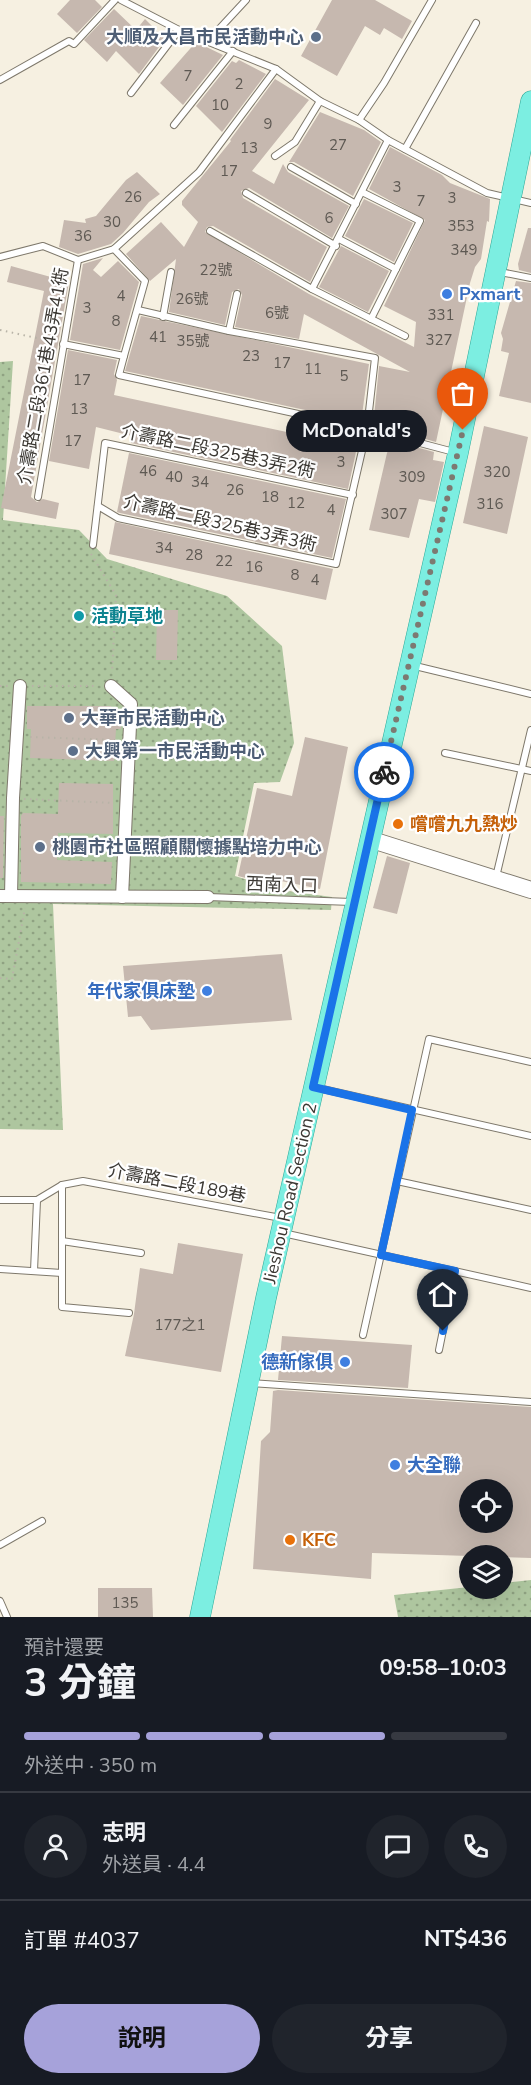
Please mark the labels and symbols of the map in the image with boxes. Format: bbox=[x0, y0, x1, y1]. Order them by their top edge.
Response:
place label: 大順及大昌市民活動中心 bbox=[106, 25, 304, 49]
marker: 大順及大昌市民活動中心 bbox=[309, 30, 323, 44]
house number: 7 bbox=[183, 66, 193, 86]
house number: 2 bbox=[234, 74, 244, 94]
house number: 10 bbox=[211, 95, 229, 115]
house number: 9 bbox=[263, 114, 273, 134]
house number: 27 bbox=[329, 135, 347, 155]
house number: 13 bbox=[240, 138, 258, 158]
house number: 17 bbox=[220, 161, 238, 181]
house number: 3 bbox=[392, 177, 402, 197]
house number: 26 bbox=[124, 187, 142, 207]
house number: 3 bbox=[447, 188, 457, 208]
house number: 7 bbox=[416, 191, 426, 211]
house number: 6 bbox=[324, 208, 334, 228]
house number: 30 bbox=[103, 212, 121, 232]
house number: 353 bbox=[447, 216, 475, 236]
house number: 36 bbox=[74, 226, 92, 246]
house number: 349 bbox=[450, 240, 478, 260]
house number: 22號 bbox=[199, 260, 233, 280]
street label: 介壽路二段361巷43弄41衖 bbox=[12, 266, 74, 486]
place label: Pxmart bbox=[459, 282, 520, 306]
house number: 4 bbox=[116, 286, 126, 306]
marker: Pxmart bbox=[440, 287, 454, 301]
house number: 26號 bbox=[175, 289, 209, 309]
house number: 3 bbox=[82, 298, 92, 318]
house number: 6號 bbox=[265, 303, 289, 323]
house number: 331 bbox=[427, 305, 455, 325]
house number: 8 bbox=[111, 311, 121, 331]
house number: 41 bbox=[149, 327, 167, 347]
house number: 327 bbox=[425, 330, 453, 350]
house number: 35號 bbox=[176, 331, 210, 351]
house number: 23 bbox=[242, 346, 260, 366]
house number: 17 bbox=[273, 353, 291, 373]
house number: 11 bbox=[304, 359, 322, 379]
house number: 5 bbox=[339, 366, 349, 386]
pin bbox=[437, 368, 488, 430]
house number: 17 bbox=[73, 370, 91, 390]
house number: 13 bbox=[70, 399, 88, 419]
callout: McDonald's bbox=[286, 409, 427, 451]
street label: 介壽路二段325巷3弄2衖 bbox=[119, 419, 317, 483]
house number: 17 bbox=[64, 431, 82, 451]
house number: 3 bbox=[336, 452, 346, 472]
house number: 46 bbox=[139, 461, 157, 481]
house number: 320 bbox=[483, 462, 511, 482]
house number: 40 bbox=[165, 467, 183, 487]
house number: 309 bbox=[398, 467, 426, 487]
house number: 34 bbox=[191, 472, 209, 492]
house number: 26 bbox=[226, 480, 244, 500]
house number: 18 bbox=[261, 487, 279, 507]
street label: 介壽路二段325巷3弄3衖 bbox=[121, 489, 319, 557]
house number: 12 bbox=[287, 493, 305, 513]
house number: 316 bbox=[476, 494, 504, 514]
house number: 4 bbox=[326, 500, 336, 520]
house number: 307 bbox=[380, 504, 408, 524]
house number: 34 bbox=[155, 538, 173, 558]
house number: 28 bbox=[185, 545, 203, 565]
house number: 22 bbox=[215, 551, 233, 571]
house number: 16 bbox=[245, 557, 263, 577]
house number: 8 bbox=[290, 565, 300, 585]
house number: 4 bbox=[310, 570, 320, 590]
place label: 活動草地 bbox=[91, 604, 163, 628]
marker: 活動草地 bbox=[72, 609, 86, 623]
place label: 大華市民活動中心 bbox=[81, 706, 225, 730]
marker: 大華市民活動中心 bbox=[62, 711, 76, 725]
place label: 大興第一市民活動中心 bbox=[85, 739, 265, 763]
courier bbox=[354, 742, 414, 802]
marker: 大興第一市民活動中心 bbox=[66, 744, 80, 758]
place label: 嚐嚐九九熱炒 bbox=[410, 812, 518, 836]
marker: 嚐嚐九九熱炒 bbox=[391, 817, 405, 831]
place label: 桃園市社區照顧關懷據點培力中心 bbox=[52, 835, 322, 859]
marker: 桃園市社區照顧關懷據點培力中心 bbox=[33, 840, 47, 854]
street label: 西南入口 bbox=[246, 872, 318, 898]
place label: 年代家俱床墊 bbox=[87, 979, 195, 1003]
marker: 年代家俱床墊 bbox=[200, 984, 214, 998]
street label: Jieshou Road Section 2 bbox=[257, 1100, 322, 1287]
street label: 介壽路二段189巷 bbox=[106, 1158, 248, 1208]
pin bbox=[417, 1269, 468, 1331]
house number: 177之1 bbox=[154, 1315, 206, 1335]
place label: 德新傢俱 bbox=[261, 1350, 333, 1374]
marker: 德新傢俱 bbox=[338, 1355, 352, 1369]
place label: 大全聯 bbox=[407, 1453, 461, 1477]
marker: 大全聯 bbox=[388, 1458, 402, 1472]
place label: KFC bbox=[302, 1528, 336, 1552]
marker: KFC bbox=[283, 1533, 297, 1547]
house number: 135 bbox=[111, 1593, 139, 1613]

